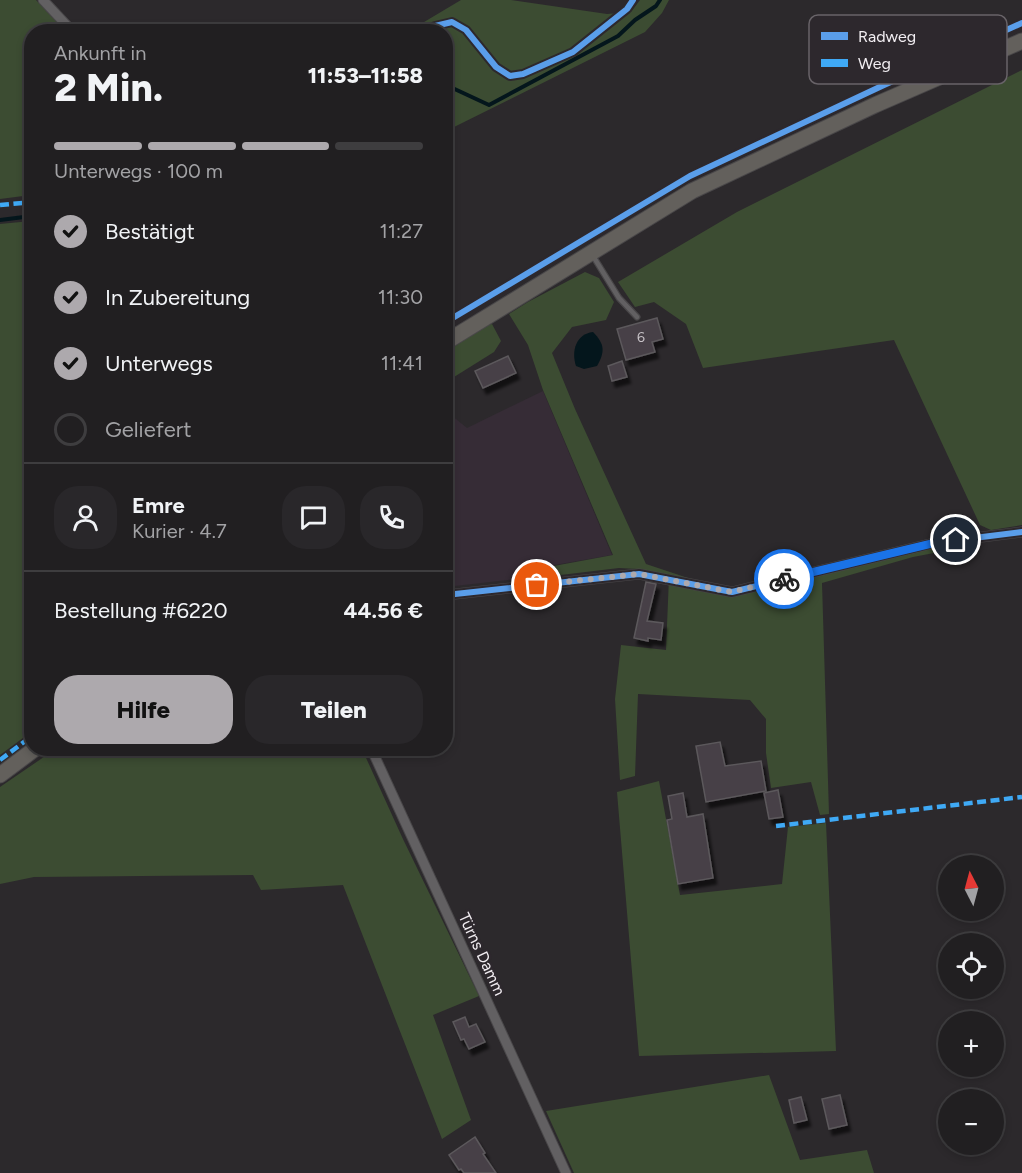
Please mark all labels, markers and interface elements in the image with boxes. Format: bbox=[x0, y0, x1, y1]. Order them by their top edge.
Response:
legend bbox=[809, 15, 1007, 84]
text: Radweg bbox=[858, 27, 916, 46]
text: Ankunft in bbox=[54, 41, 146, 65]
text: Weg bbox=[858, 54, 891, 73]
text: 11:53–11:58 bbox=[308, 62, 423, 89]
text: 2 Min. bbox=[54, 64, 163, 111]
text: Unterwegs · 100 m bbox=[54, 159, 223, 183]
icon: check bbox=[54, 215, 87, 248]
text: Bestätigt bbox=[105, 218, 195, 245]
text: 11:27 bbox=[380, 219, 423, 243]
icon: check bbox=[54, 281, 87, 314]
text: In Zubereitung bbox=[105, 284, 250, 311]
text: 11:30 bbox=[378, 285, 423, 309]
house number: 6 bbox=[637, 329, 645, 346]
icon: check bbox=[54, 347, 87, 380]
text: Unterwegs bbox=[105, 350, 213, 377]
text: 11:41 bbox=[381, 351, 423, 375]
text: Geliefert bbox=[105, 416, 192, 443]
button: person bbox=[54, 486, 117, 549]
button: chat bbox=[282, 486, 345, 549]
button: phone bbox=[360, 486, 423, 549]
text: Emre bbox=[132, 492, 185, 519]
pin bbox=[930, 514, 981, 565]
text: Kurier · 4.7 bbox=[132, 519, 227, 543]
icon: home bbox=[939, 523, 972, 556]
courier bbox=[754, 549, 814, 609]
pin bbox=[511, 559, 562, 610]
icon: bike bbox=[768, 563, 801, 596]
icon: bag bbox=[520, 568, 553, 601]
text: Bestellung #6220 bbox=[54, 597, 228, 624]
text: 44.56 € bbox=[344, 597, 423, 624]
button: Hilfe bbox=[54, 675, 233, 744]
button: Teilen bbox=[245, 675, 423, 744]
north arrow bbox=[938, 855, 1004, 921]
map controls bbox=[938, 855, 1004, 1155]
street label: Türns Damm bbox=[455, 910, 509, 998]
button: locate bbox=[938, 933, 1004, 999]
button: + bbox=[938, 1011, 1004, 1077]
button: − bbox=[938, 1089, 1004, 1155]

